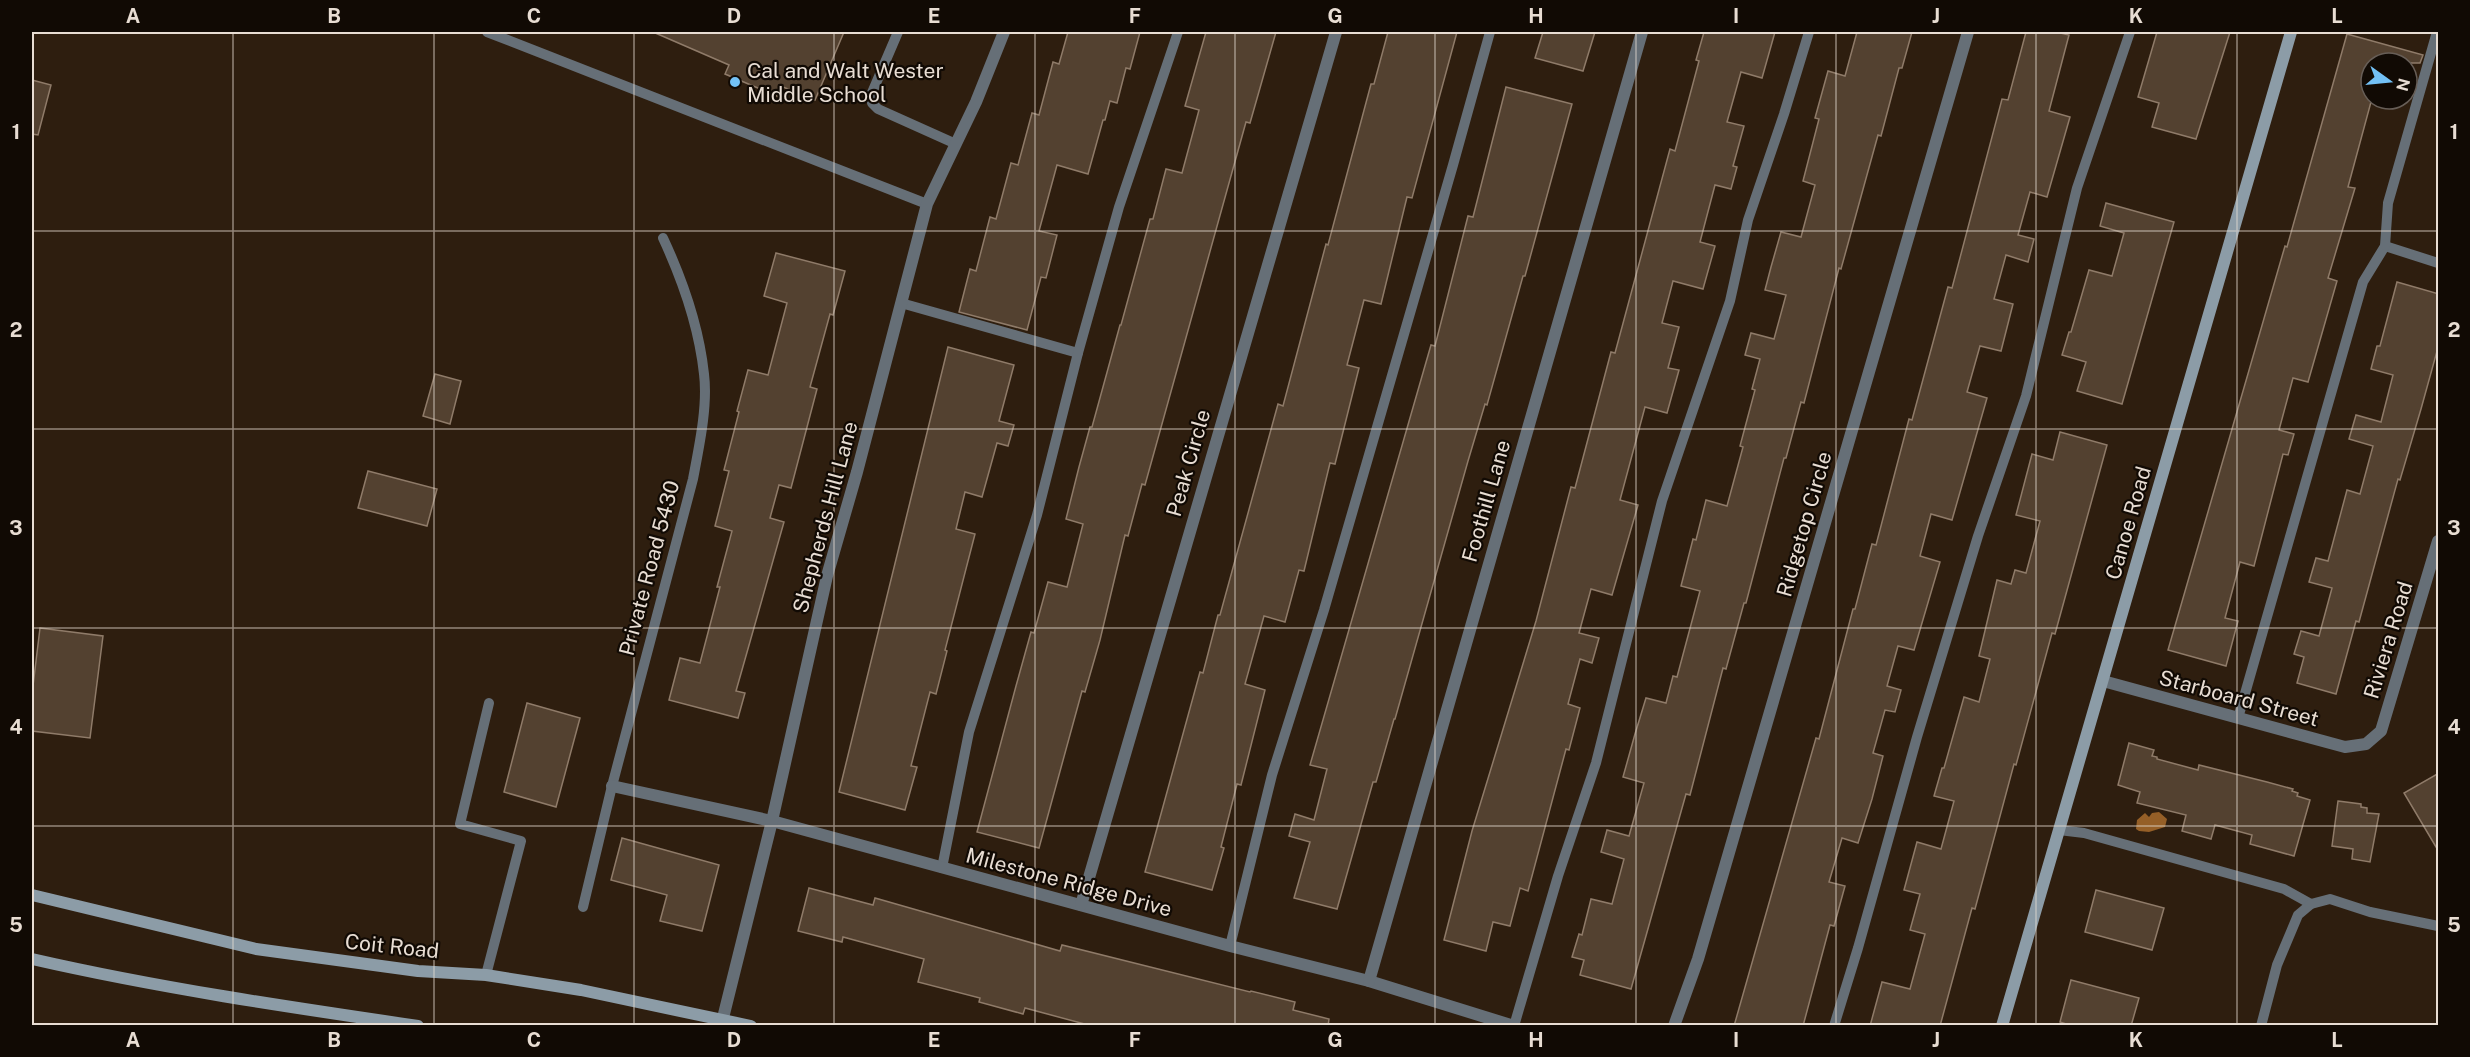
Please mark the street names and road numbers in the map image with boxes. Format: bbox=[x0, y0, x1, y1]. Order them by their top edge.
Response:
street label: Peak Circle bbox=[1161, 407, 1215, 519]
street label: Shepherds Hill Lane bbox=[787, 419, 863, 615]
street label: Foothill Lane bbox=[1457, 437, 1515, 565]
street label: Ridgetop Circle bbox=[1771, 448, 1837, 600]
street label: Canoe Road bbox=[2100, 464, 2156, 582]
street label: Private Road 5430 bbox=[614, 478, 684, 658]
street label: Riviera Road bbox=[2358, 578, 2418, 702]
street label: Starboard Street bbox=[2156, 665, 2322, 731]
street label: Milestone Ridge Drive bbox=[963, 842, 1175, 922]
street label: Coit Road bbox=[344, 929, 440, 963]

